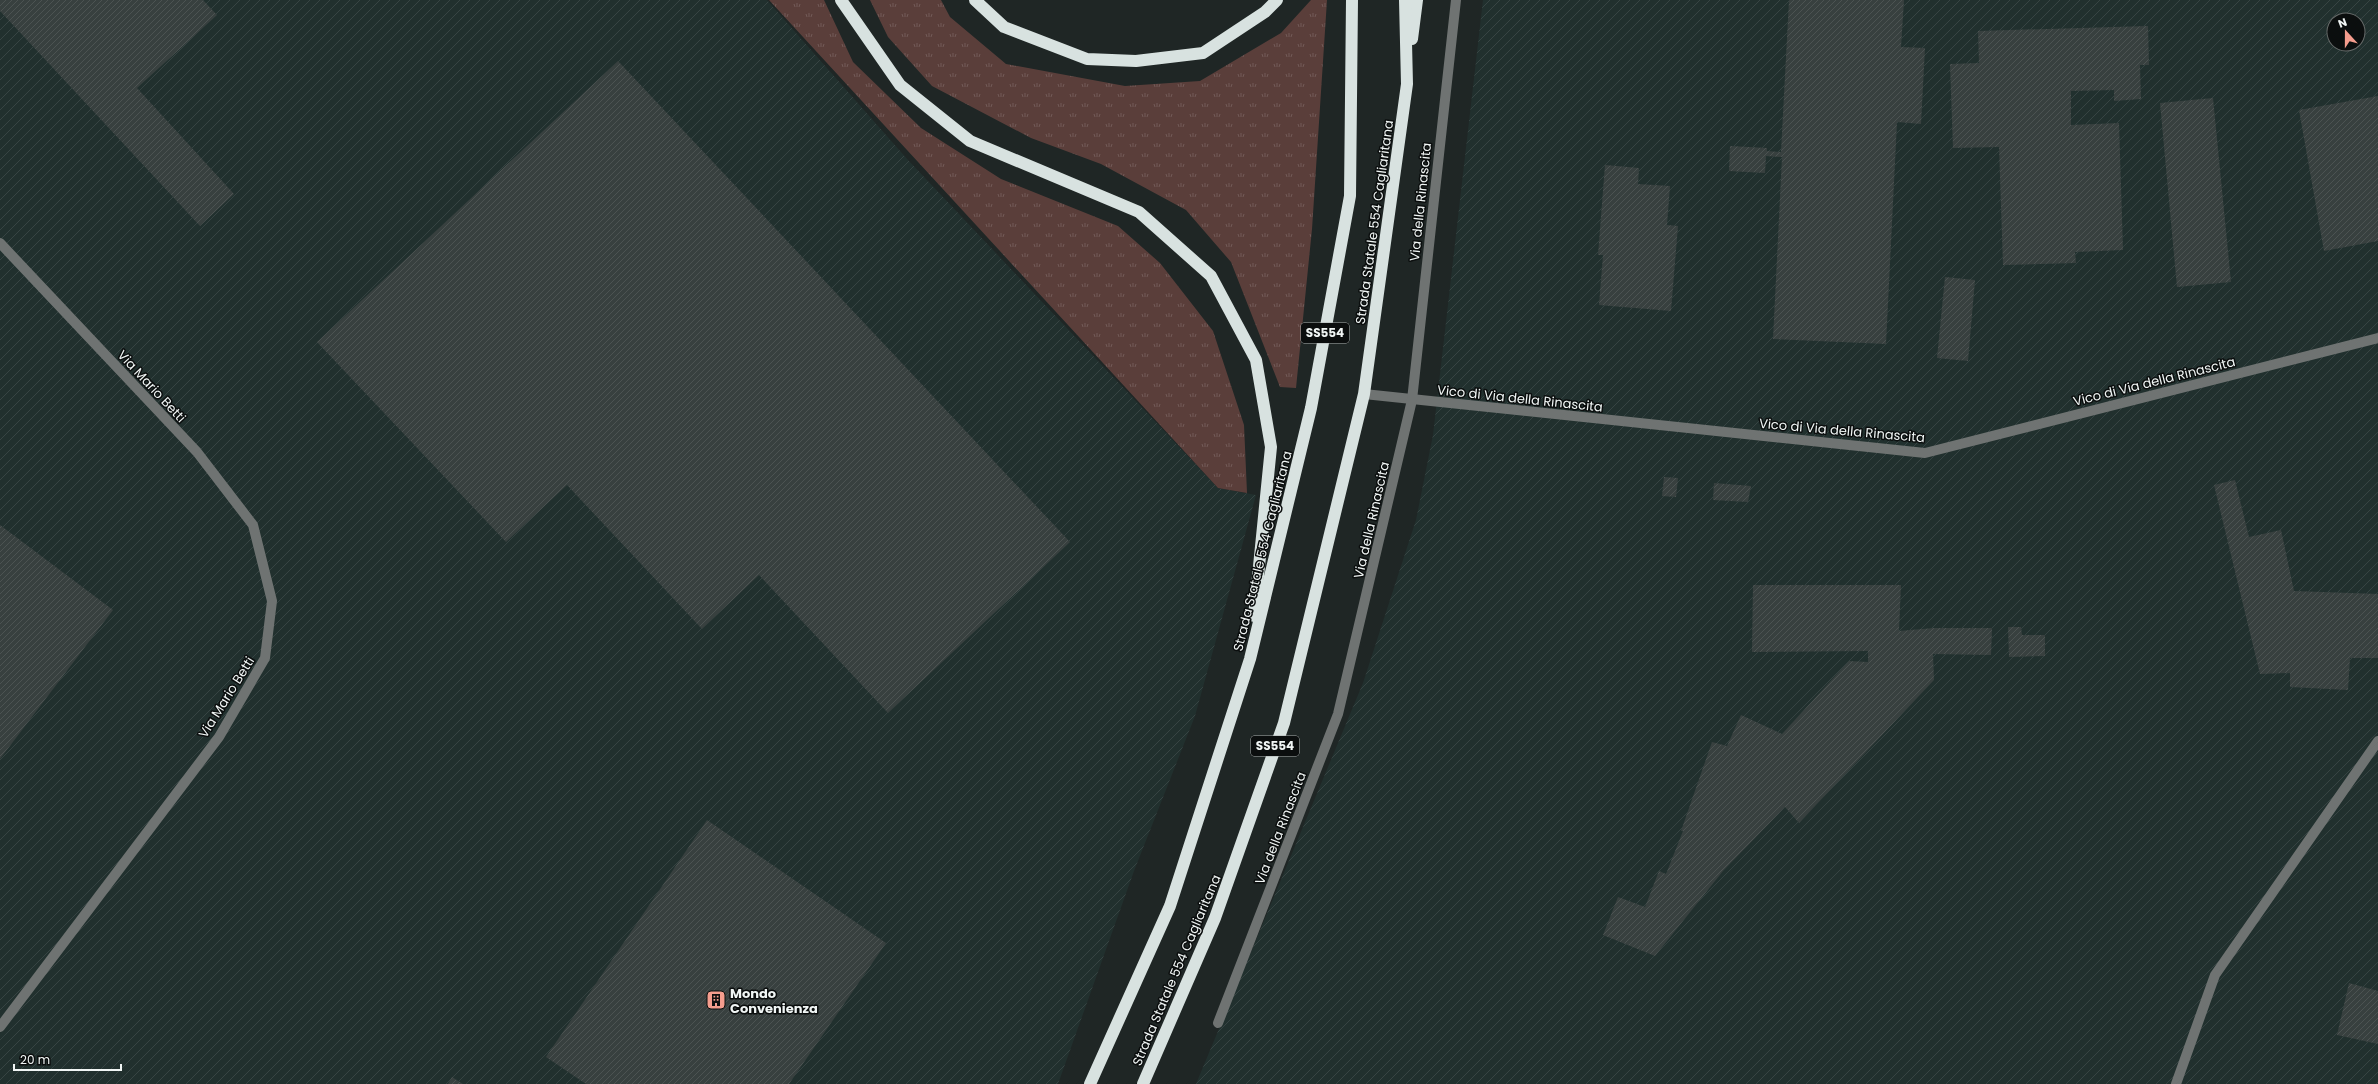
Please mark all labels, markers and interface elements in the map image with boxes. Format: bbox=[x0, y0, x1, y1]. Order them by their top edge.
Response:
north arrow bbox=[2326, 12, 2366, 52]
text: N bbox=[2336, 14, 2349, 32]
street label: Strada Statale 554 Cagliaritana bbox=[1351, 119, 1398, 325]
street label: Via della Rinascita bbox=[1405, 142, 1436, 262]
road number: SS554 bbox=[1301, 323, 1349, 343]
street label: Via Mario Betti bbox=[113, 346, 190, 427]
street label: Vico di Via della Rinascita bbox=[2071, 352, 2237, 411]
street label: Vico di Via della Rinascita bbox=[1436, 380, 1604, 417]
street label: Vico di Via della Rinascita bbox=[1758, 414, 1926, 447]
street label: Strada Statale 554 Cagliaritana bbox=[1228, 449, 1297, 653]
street label: Via della Rinascita bbox=[1349, 460, 1394, 580]
street label: Via Mario Betti bbox=[194, 653, 259, 742]
road number: SS554 bbox=[1251, 736, 1299, 756]
street label: Via della Rinascita bbox=[1250, 769, 1311, 887]
street label: Strada Statale 554 Cagliaritana bbox=[1127, 872, 1225, 1069]
place label: Mondo Convenienza bbox=[730, 984, 818, 1018]
building icon: Mondo Convenienza bbox=[705, 989, 727, 1011]
scale bar bbox=[14, 1046, 121, 1072]
text: 20 m bbox=[20, 1051, 50, 1068]

